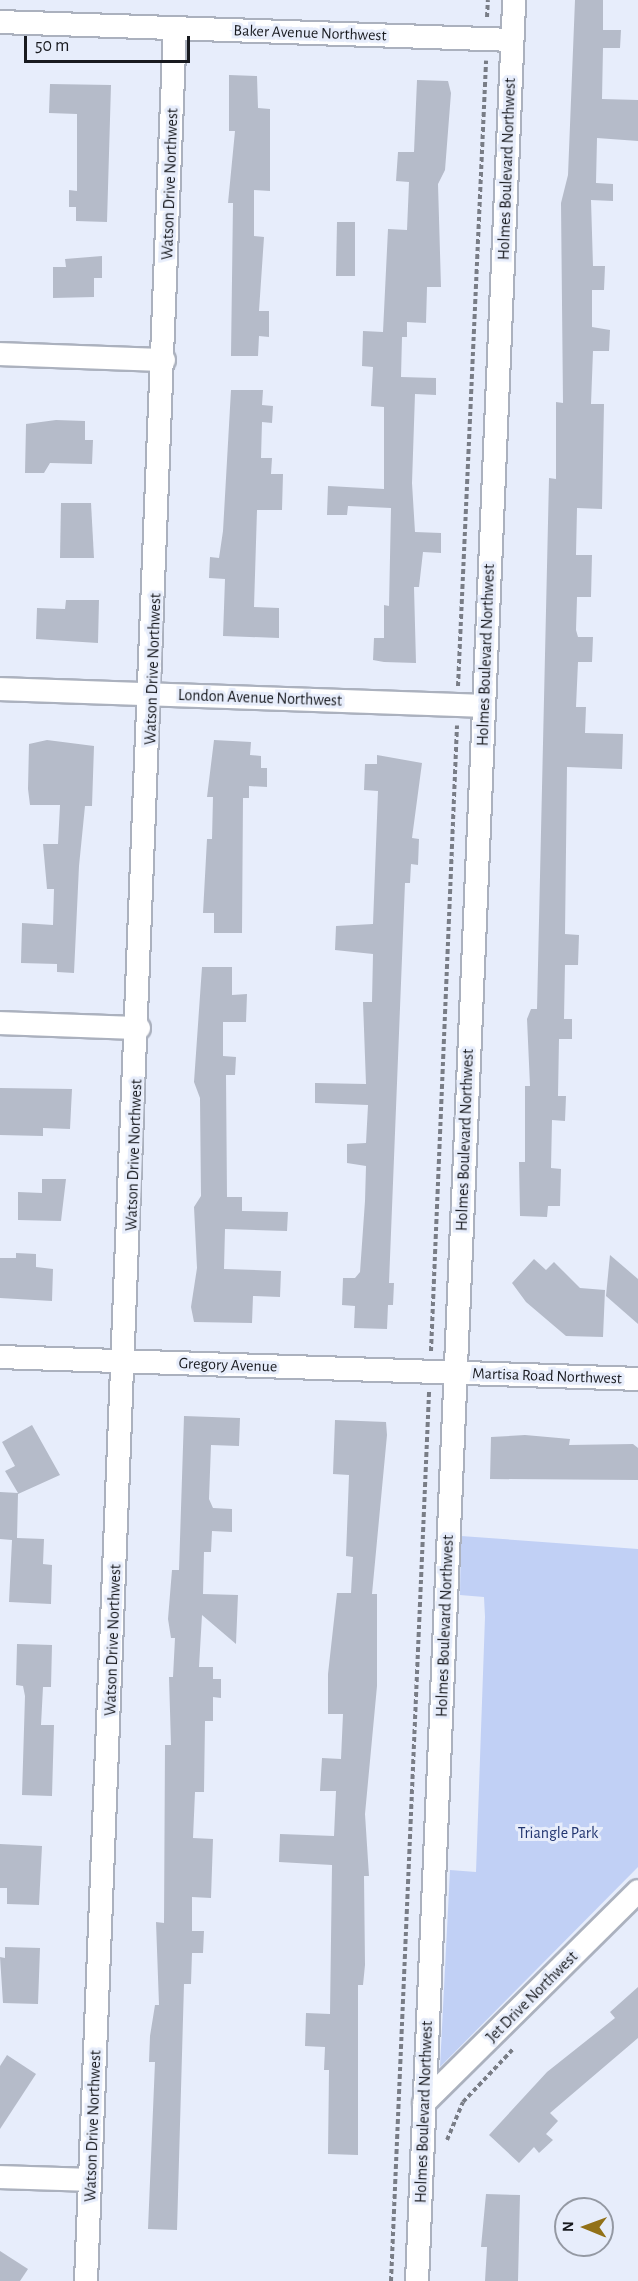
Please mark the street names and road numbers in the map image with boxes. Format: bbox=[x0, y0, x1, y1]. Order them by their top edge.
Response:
street label: Baker Avenue Northwest bbox=[233, 21, 387, 45]
street label: Holmes Boulevard Northwest bbox=[494, 78, 520, 260]
street label: Watson Drive Northwest bbox=[158, 108, 182, 260]
street label: Holmes Boulevard Northwest bbox=[473, 564, 499, 746]
street label: Watson Drive Northwest bbox=[141, 593, 165, 745]
street label: London Avenue Northwest bbox=[178, 686, 342, 710]
street label: Holmes Boulevard Northwest bbox=[452, 1049, 478, 1231]
street label: Watson Drive Northwest bbox=[122, 1079, 146, 1231]
street label: Gregory Avenue bbox=[178, 1354, 278, 1376]
street label: Martisa Road Northwest bbox=[472, 1364, 622, 1388]
street label: Holmes Boulevard Northwest bbox=[432, 1535, 458, 1717]
street label: Watson Drive Northwest bbox=[101, 1564, 125, 1716]
street label: Jet Drive Northwest bbox=[482, 1947, 582, 2047]
street label: Holmes Boulevard Northwest bbox=[411, 2021, 437, 2203]
street label: Watson Drive Northwest bbox=[81, 2050, 105, 2202]

